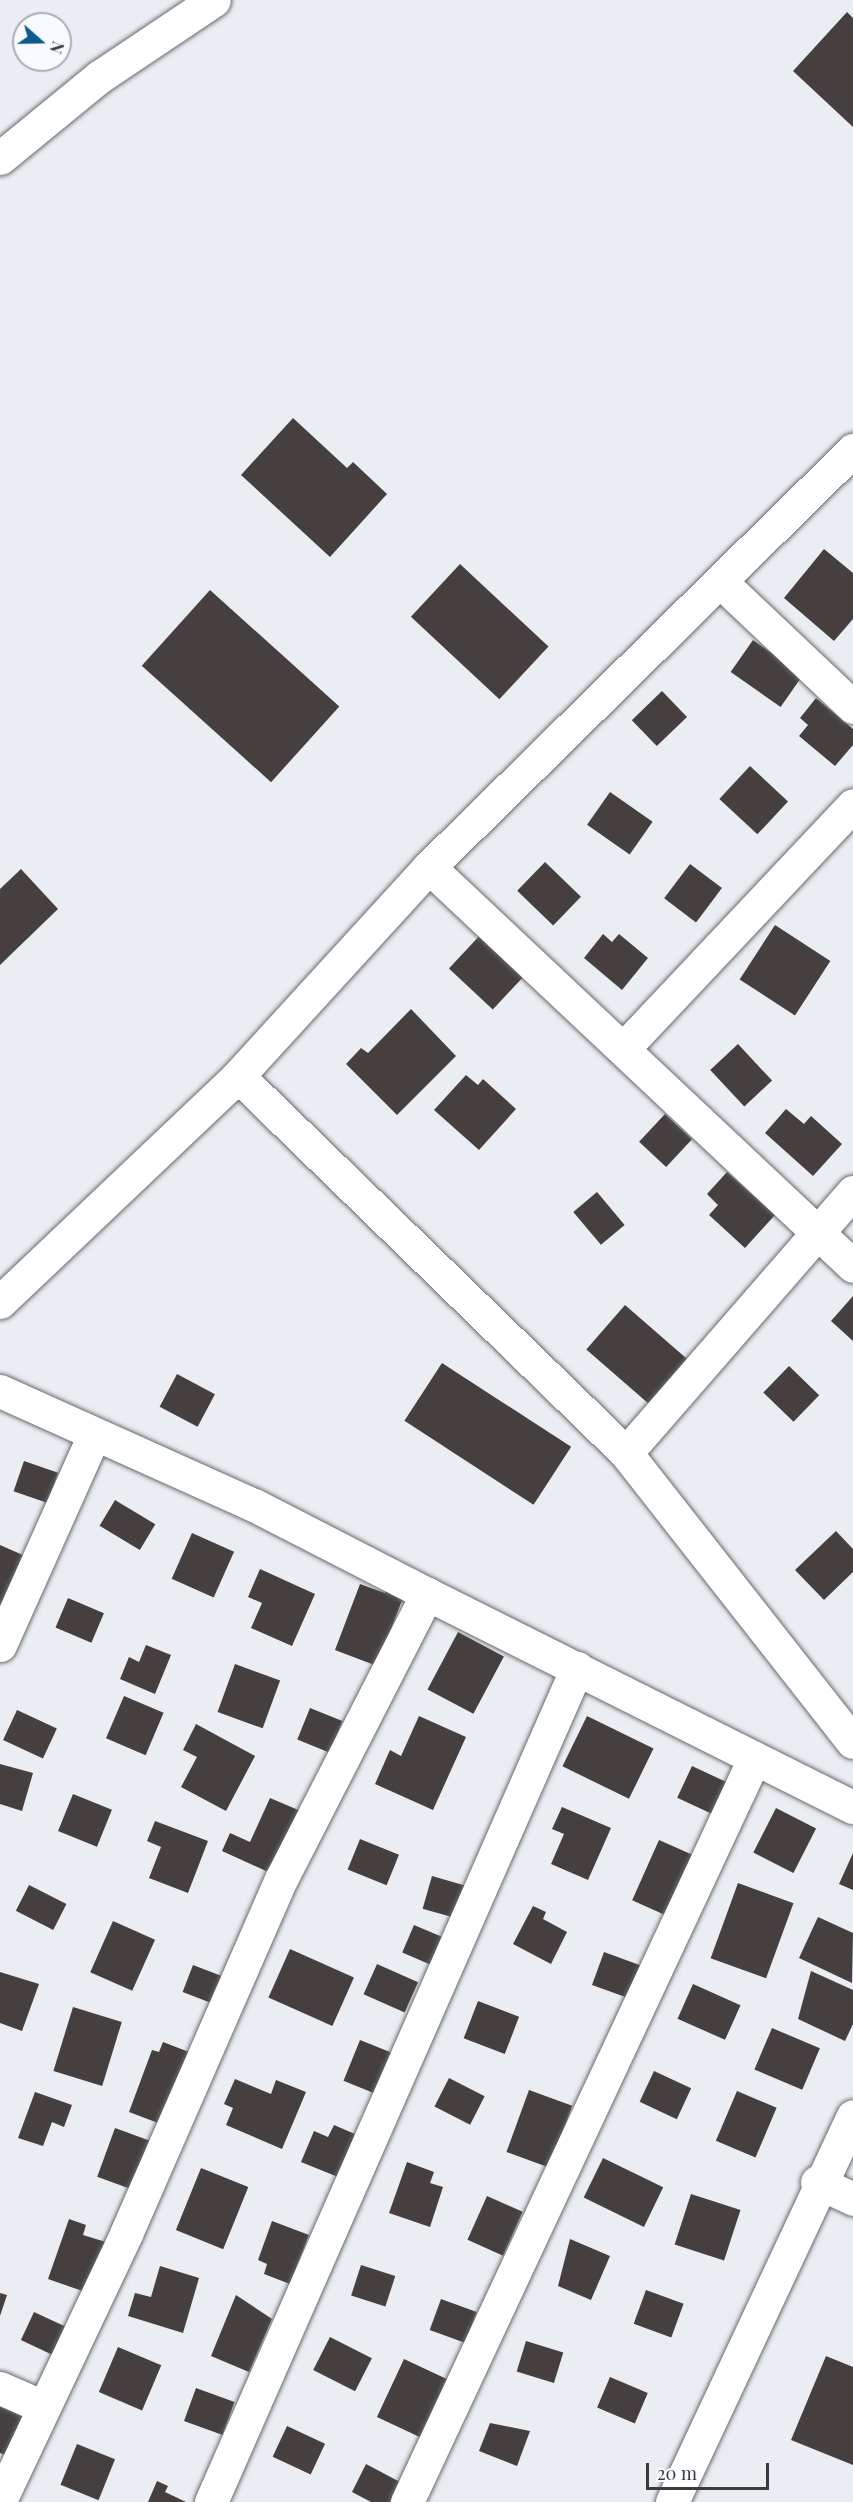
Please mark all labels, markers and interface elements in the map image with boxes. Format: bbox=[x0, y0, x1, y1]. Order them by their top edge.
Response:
north arrow bbox=[12, 12, 72, 72]
text: N bbox=[46, 39, 69, 57]
scale bar bbox=[649, 2451, 772, 2489]
text: 20 m bbox=[657, 2461, 697, 2485]

